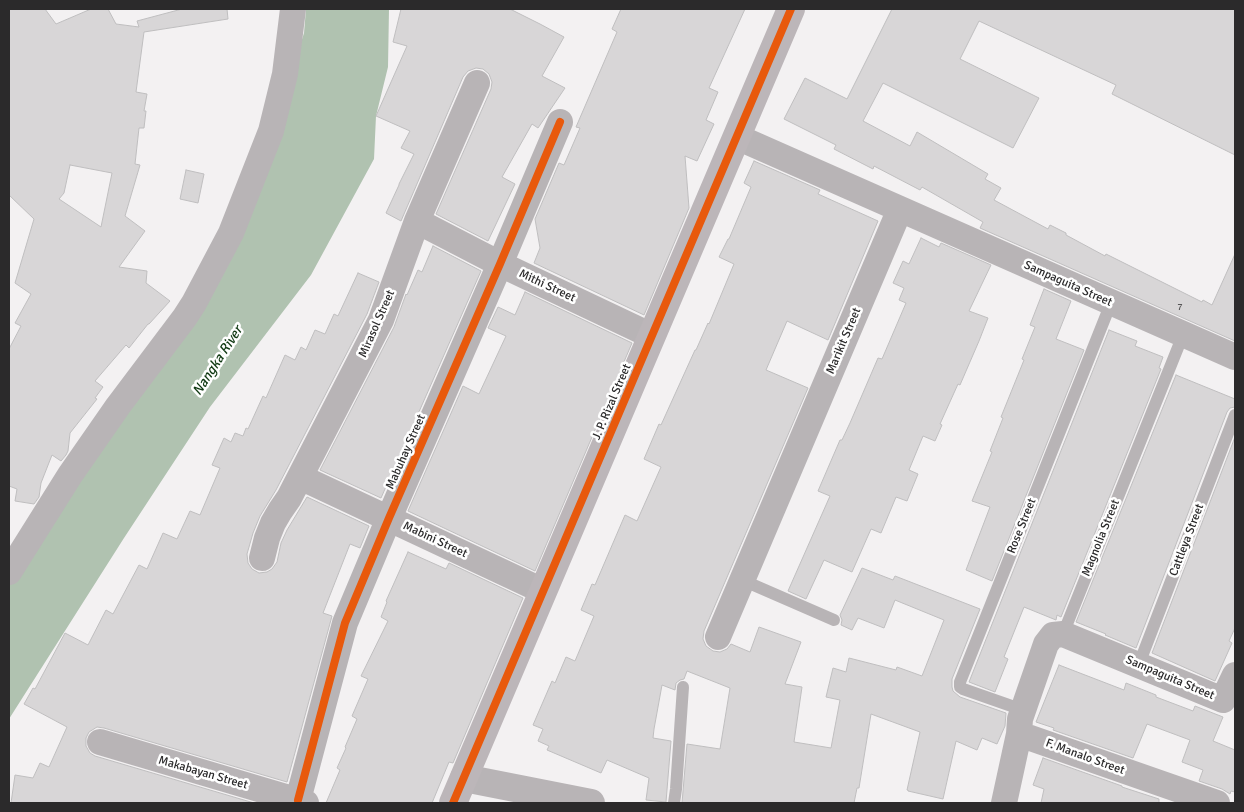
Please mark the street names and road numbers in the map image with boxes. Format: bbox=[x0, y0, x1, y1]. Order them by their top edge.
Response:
street label: Sampaguita Street bbox=[1022, 258, 1114, 310]
street label: Mithi Street bbox=[516, 267, 578, 305]
street label: Mirasol Street bbox=[356, 288, 398, 360]
street label: Marikit Street bbox=[824, 306, 864, 376]
street label: J. P. Rizal Street bbox=[590, 362, 634, 442]
street label: Mabuhay Street bbox=[383, 412, 429, 492]
street label: Rose Street bbox=[1004, 496, 1040, 556]
street label: Magnolia Street bbox=[1079, 497, 1123, 579]
street label: Cattleya Street bbox=[1167, 502, 1207, 578]
street label: Mabini Street bbox=[401, 519, 469, 561]
street label: Sampaguita Street bbox=[1123, 653, 1217, 703]
street label: F. Manalo Street bbox=[1044, 736, 1126, 778]
street label: Makabayan Street bbox=[157, 753, 249, 793]

